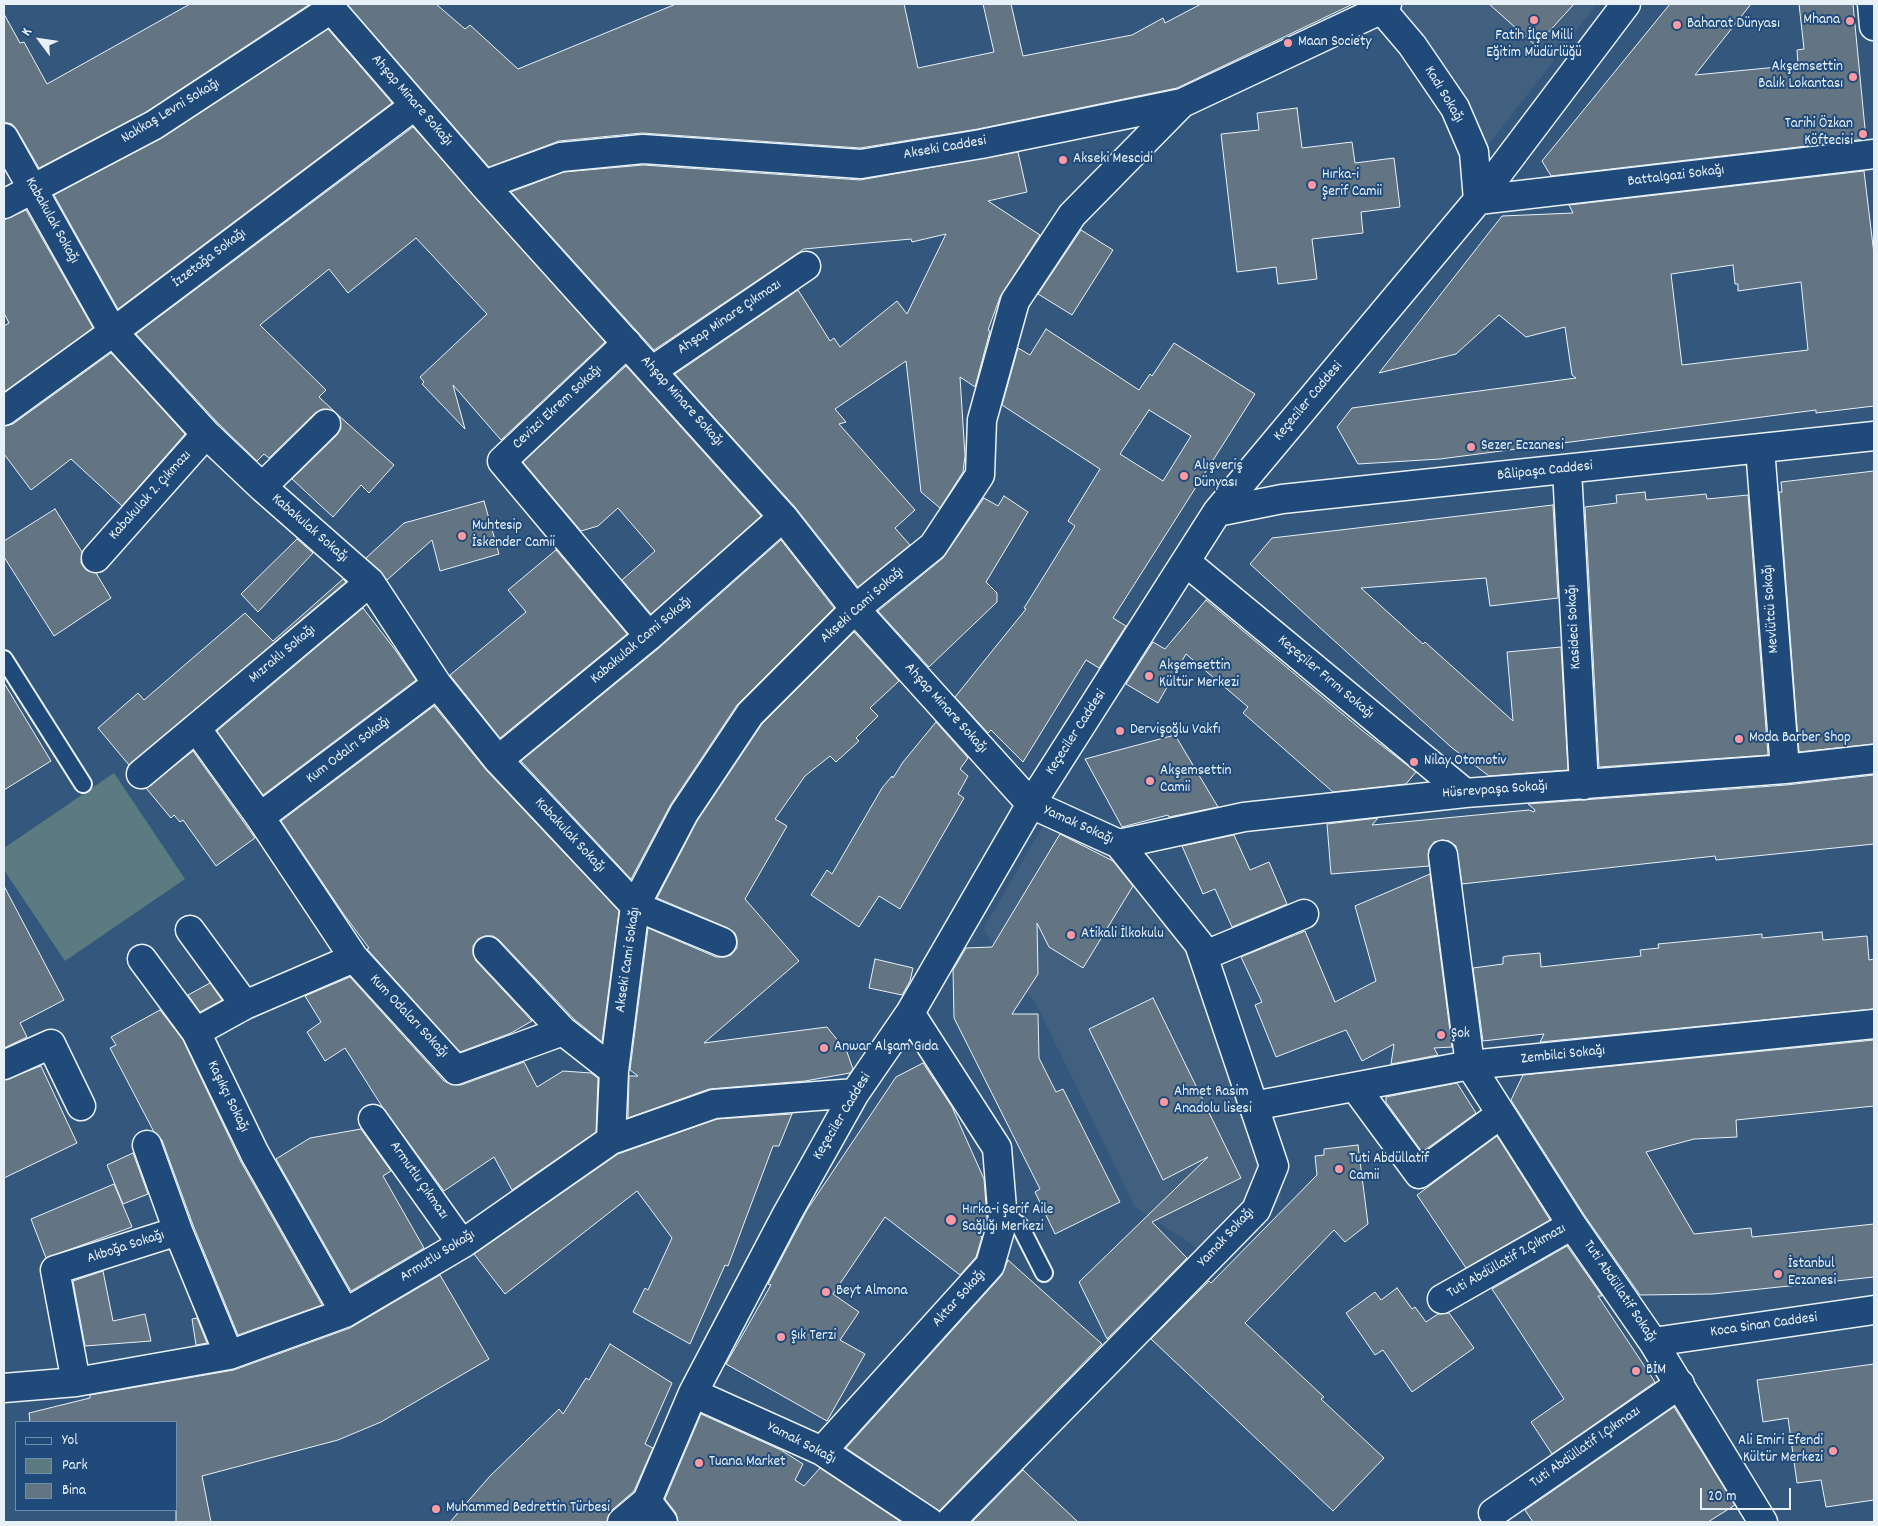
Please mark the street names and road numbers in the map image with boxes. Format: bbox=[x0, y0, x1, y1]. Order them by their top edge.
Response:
street label: Ahşap Minare Sokağı bbox=[366, 51, 456, 151]
street label: Kadı Sokağı bbox=[1419, 63, 1467, 127]
street label: Nakkaş Levni Sokağı bbox=[119, 76, 223, 148]
street label: Akseki Caddesi bbox=[902, 133, 988, 165]
street label: Battalgazi Sokağı bbox=[1627, 162, 1725, 192]
street label: Kabakulak Sokağı bbox=[20, 175, 82, 267]
street label: İzzetağa Sokağı bbox=[170, 225, 250, 293]
street label: Ahşap Minare Çıkmazı bbox=[675, 277, 785, 359]
street label: Ahşap Minare Sokağı bbox=[636, 353, 726, 451]
street label: Keçeciler Caddesi bbox=[1271, 359, 1347, 445]
street label: Cevizci Ekrem Sokağı bbox=[510, 362, 606, 454]
street label: Kabakulak 2. Çıkmazı bbox=[106, 447, 196, 545]
street label: Bâlipaşa Caddesi bbox=[1496, 458, 1594, 486]
street label: Kabakulak Sokağı bbox=[267, 491, 351, 567]
street label: Akseki Cami Sokağı bbox=[817, 564, 909, 648]
street label: Mevlütcü Sokağı bbox=[1760, 564, 1784, 654]
street label: Kasideci Sokağı bbox=[1564, 584, 1586, 670]
street label: Kabakulak Cami Sokağı bbox=[588, 593, 696, 689]
street label: Mızraklı Sokağı bbox=[246, 622, 320, 688]
street label: Keçeçiler Fırını Sokağı bbox=[1273, 632, 1377, 724]
street label: Ahşap Minare Sokağı bbox=[900, 660, 990, 758]
street label: Keçeciler Caddesi bbox=[1043, 687, 1111, 779]
street label: Kum Odalrı Sokağı bbox=[303, 713, 395, 789]
street label: Hüsrevpaşa Sokağı bbox=[1442, 778, 1548, 804]
street label: Kabakulak Sokağı bbox=[530, 795, 608, 877]
street label: Yamak Sokağı bbox=[1040, 802, 1116, 850]
street label: Akseki Cami Sokağı bbox=[613, 906, 645, 1014]
street label: Kum Odaları Sokağı bbox=[365, 971, 451, 1063]
street label: Zembilci Sokağı bbox=[1520, 1043, 1606, 1069]
street label: Kaşıkçı Sokağı bbox=[202, 1058, 252, 1136]
street label: Keçeciler Caddesi bbox=[810, 1070, 876, 1164]
street label: Armutlu Çıkmazı bbox=[384, 1138, 452, 1224]
street label: Yamak Sokağı bbox=[1195, 1204, 1259, 1272]
street label: Tuti Abdüllatif 2.Çıkmazı bbox=[1444, 1221, 1570, 1303]
street label: Akboğa Sokağı bbox=[85, 1227, 167, 1269]
street label: Armutlu Sokağı bbox=[397, 1227, 479, 1287]
street label: Tuti Abdüllatif Sokağı bbox=[1578, 1237, 1660, 1347]
street label: Aktar Sokağı bbox=[929, 1266, 991, 1332]
street label: Koca Sinan Caddesi bbox=[1709, 1310, 1819, 1342]
street label: Tuti Abdüllatif 1.Çıkmazı bbox=[1527, 1403, 1645, 1493]
street label: Yamak Sokağı bbox=[763, 1419, 839, 1469]

